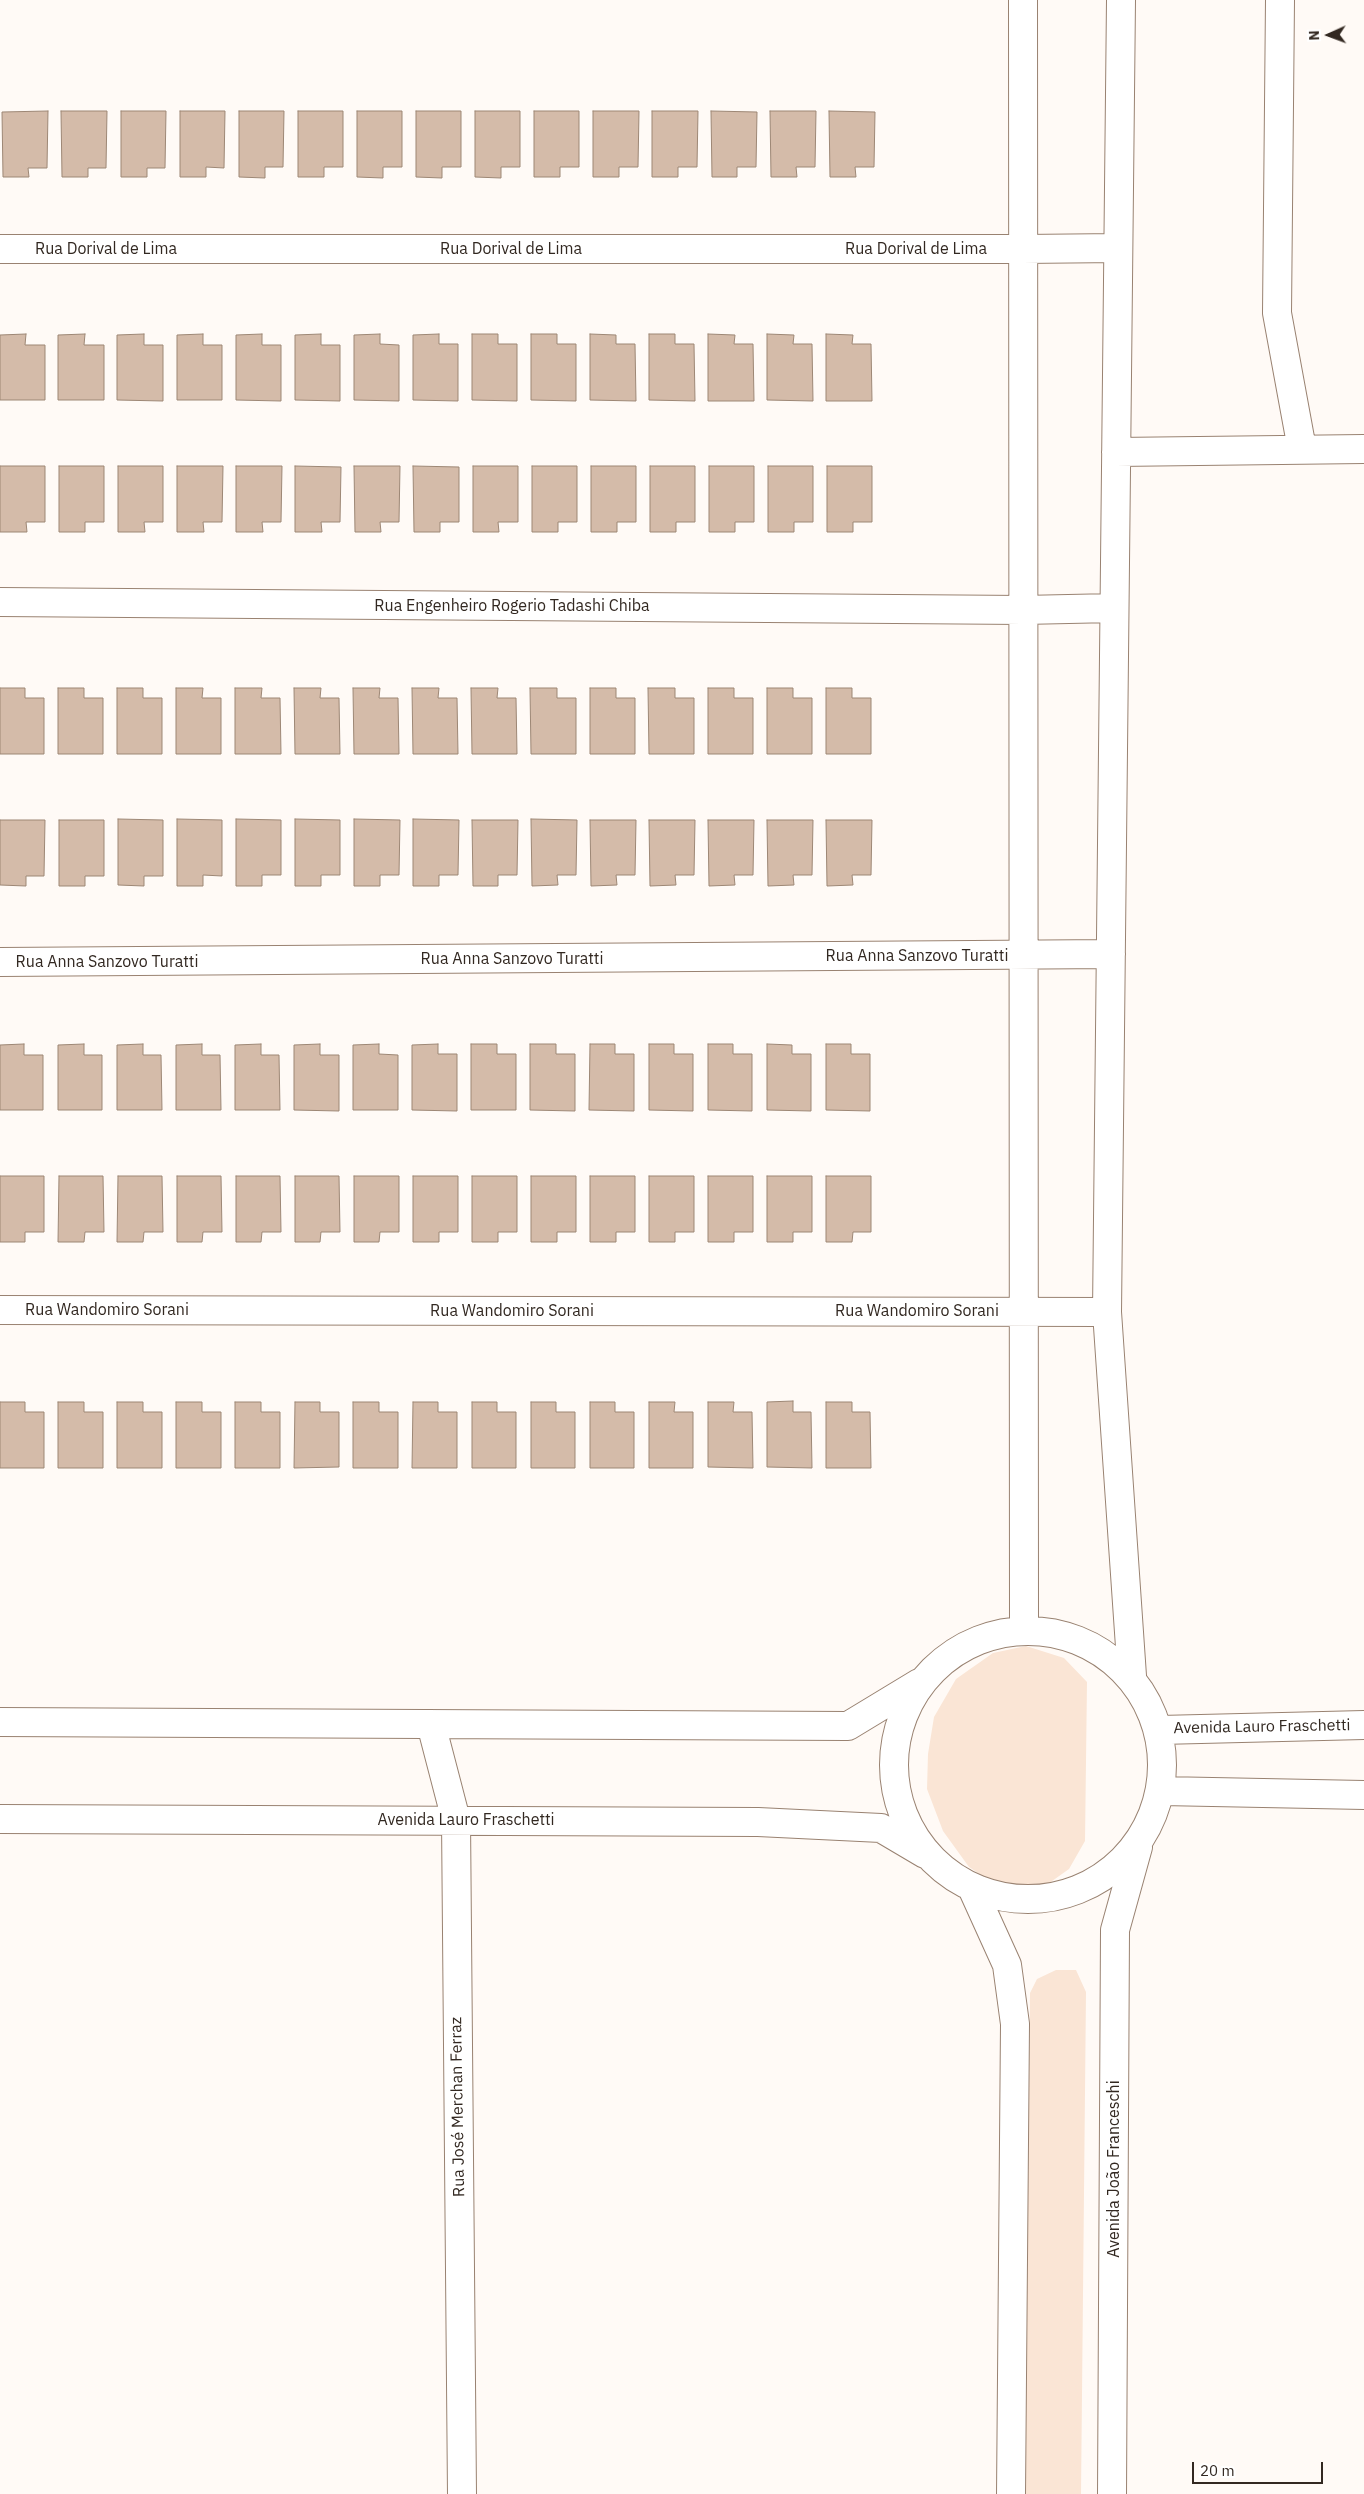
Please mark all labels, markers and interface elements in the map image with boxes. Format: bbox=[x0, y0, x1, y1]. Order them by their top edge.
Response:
north arrow bbox=[1304, 10, 1354, 60]
text: N bbox=[1305, 30, 1323, 41]
street label: Rua Dorival de Lima bbox=[35, 239, 177, 259]
street label: Rua Dorival de Lima bbox=[440, 239, 582, 259]
street label: Rua Dorival de Lima bbox=[845, 239, 987, 259]
street label: Rua Engenheiro Rogerio Tadashi Chiba bbox=[374, 596, 650, 616]
street label: Rua Anna Sanzovo Turatti bbox=[826, 946, 1008, 966]
street label: Rua Anna Sanzovo Turatti bbox=[421, 949, 603, 969]
street label: Rua Anna Sanzovo Turatti bbox=[16, 952, 198, 972]
street label: Rua Wandomiro Sorani bbox=[25, 1300, 189, 1320]
street label: Rua Wandomiro Sorani bbox=[430, 1301, 594, 1321]
street label: Rua Wandomiro Sorani bbox=[835, 1301, 999, 1321]
street label: Avenida Lauro Fraschetti bbox=[1173, 1716, 1351, 1738]
street label: Avenida Lauro Fraschetti bbox=[377, 1810, 555, 1830]
street label: Rua José Merchan Ferraz bbox=[447, 2017, 469, 2197]
street label: Avenida João Franceschi bbox=[1104, 2080, 1124, 2258]
scale bar bbox=[1194, 2452, 1325, 2484]
text: 20 m bbox=[1200, 2461, 1235, 2480]

